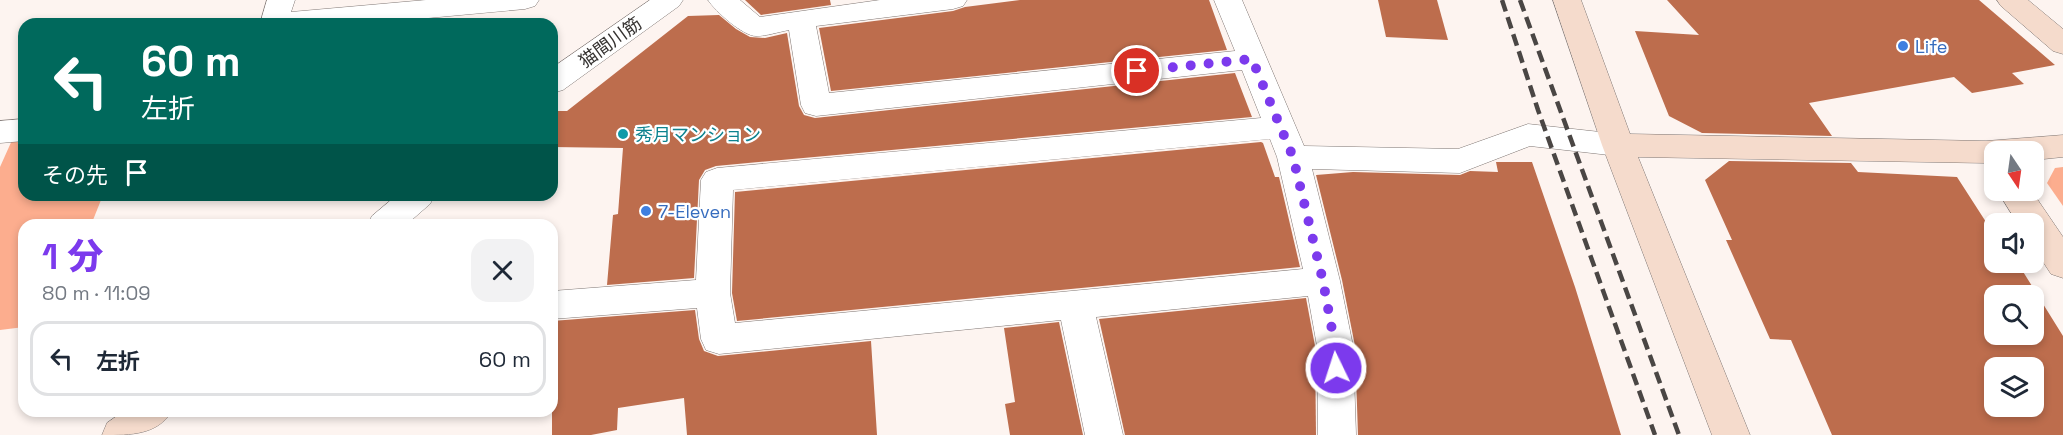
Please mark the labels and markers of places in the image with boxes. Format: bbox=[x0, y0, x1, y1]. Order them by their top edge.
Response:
place label: Life bbox=[1915, 35, 1947, 58]
marker: Life bbox=[1896, 39, 1910, 53]
pin bbox=[1111, 45, 1162, 96]
place label: 秀月マンション bbox=[635, 123, 761, 146]
marker: 秀月マンション bbox=[616, 127, 630, 141]
place label: 7-Eleven bbox=[658, 200, 731, 223]
marker: 7-Eleven bbox=[639, 204, 653, 218]

